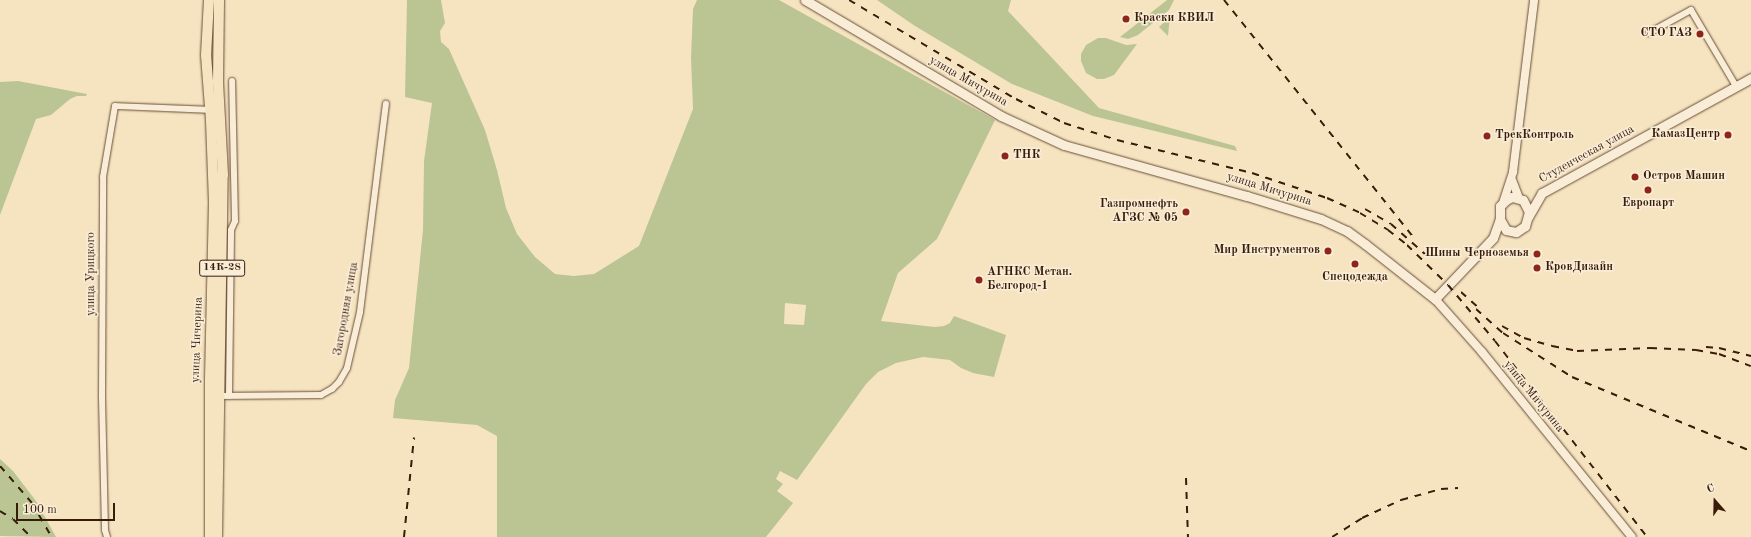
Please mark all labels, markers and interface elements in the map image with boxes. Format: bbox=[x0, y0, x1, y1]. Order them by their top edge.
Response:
place label: Краски КВИЛ bbox=[1134, 12, 1214, 26]
marker: Краски КВИЛ bbox=[1121, 14, 1131, 24]
place label: СТО ГАЗ bbox=[1640, 27, 1692, 41]
marker: СТО ГАЗ bbox=[1695, 29, 1705, 39]
street label: улица Мичурина bbox=[926, 54, 1010, 110]
street label: Студенческая улица bbox=[1537, 123, 1637, 187]
place label: КамазЦентр bbox=[1651, 128, 1720, 142]
place label: ТрекКонтроль bbox=[1495, 129, 1574, 143]
marker: КамазЦентр bbox=[1723, 130, 1733, 140]
marker: ТрекКонтроль bbox=[1482, 131, 1492, 141]
place label: ТНК bbox=[1013, 149, 1040, 163]
marker: ТНК bbox=[1000, 151, 1010, 161]
street label: улица Мичурина bbox=[1225, 170, 1313, 210]
place label: Остров Машин bbox=[1643, 170, 1725, 184]
marker: Остров Машин bbox=[1630, 172, 1640, 182]
marker: Европарт bbox=[1643, 185, 1653, 195]
place label: Европарт bbox=[1622, 197, 1674, 211]
place label: Газпромнефть АГЗС № 05 bbox=[1100, 198, 1178, 226]
marker: Газпромнефть АГЗС № 05 bbox=[1181, 207, 1191, 217]
street label: улица Урицкого bbox=[85, 232, 99, 316]
place label: Мир Инструментов bbox=[1214, 244, 1320, 258]
marker: Мир Инструментов bbox=[1323, 246, 1333, 256]
place label: Шины Черноземья bbox=[1425, 247, 1529, 261]
marker: Шины Черноземья bbox=[1532, 249, 1542, 259]
road number: 14К-28 bbox=[199, 259, 245, 277]
marker: Спецодежда bbox=[1350, 259, 1360, 269]
street label: Загородняя улица bbox=[332, 261, 362, 357]
place label: КровДизайн bbox=[1545, 261, 1613, 275]
marker: КровДизайн bbox=[1532, 263, 1542, 273]
place label: АГНКС Метан. Белгород-1 bbox=[987, 266, 1072, 294]
place label: Спецодежда bbox=[1322, 271, 1388, 285]
marker: АГНКС Метан. Белгород-1 bbox=[974, 275, 984, 285]
street label: улица Чичерина bbox=[189, 297, 207, 383]
street label: улица Мичурина bbox=[1500, 358, 1566, 436]
north arrow bbox=[1695, 481, 1735, 521]
text: С bbox=[1705, 483, 1716, 496]
scale bar bbox=[18, 495, 117, 521]
text: 100 m bbox=[23, 504, 57, 516]

